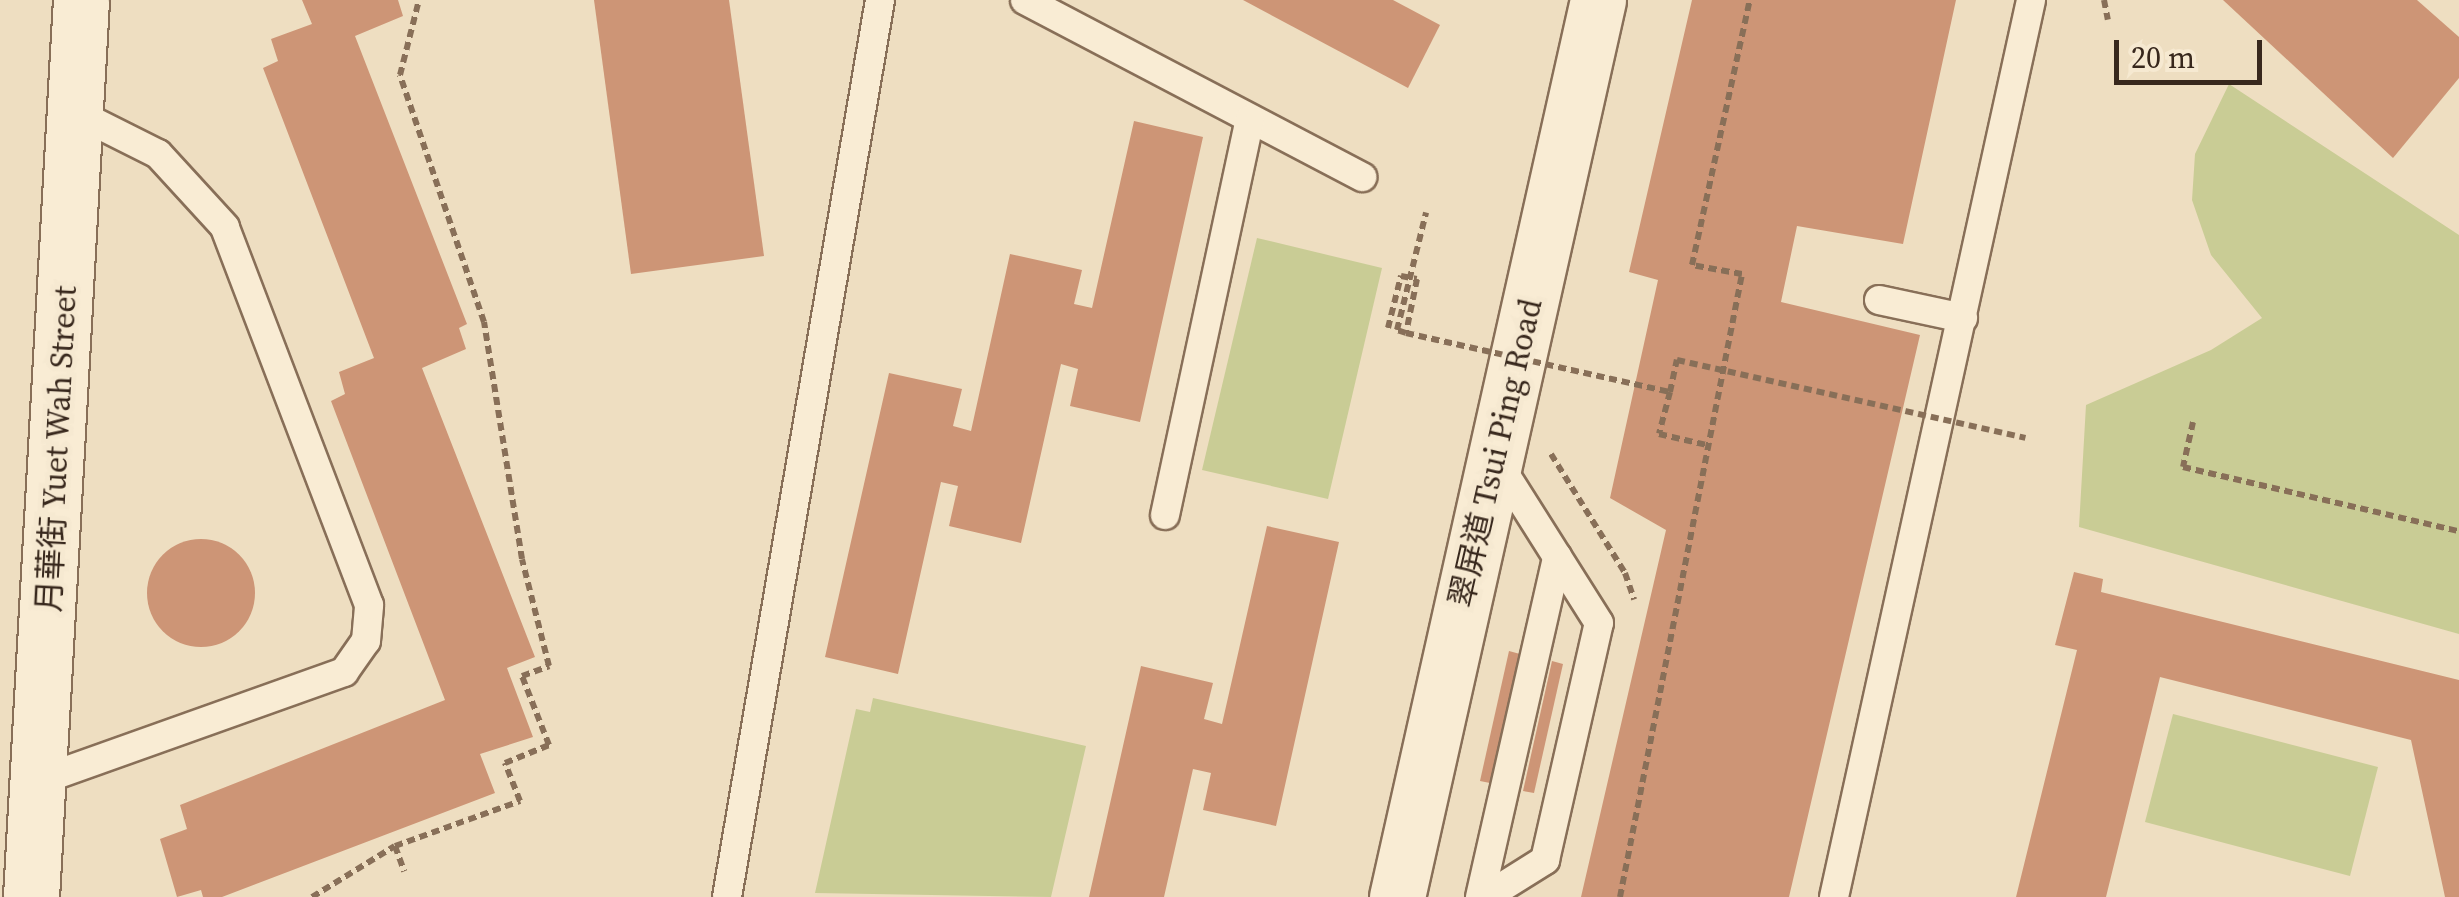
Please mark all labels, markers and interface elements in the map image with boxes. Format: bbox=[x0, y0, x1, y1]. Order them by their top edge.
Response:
scale bar bbox=[2119, 20, 2266, 82]
text: 20 m bbox=[2131, 37, 2195, 78]
street label: 月華街 Yuet Wah Street bbox=[29, 284, 85, 614]
street label: 翠屏道 Tsui Ping Road bbox=[1442, 295, 1550, 611]

